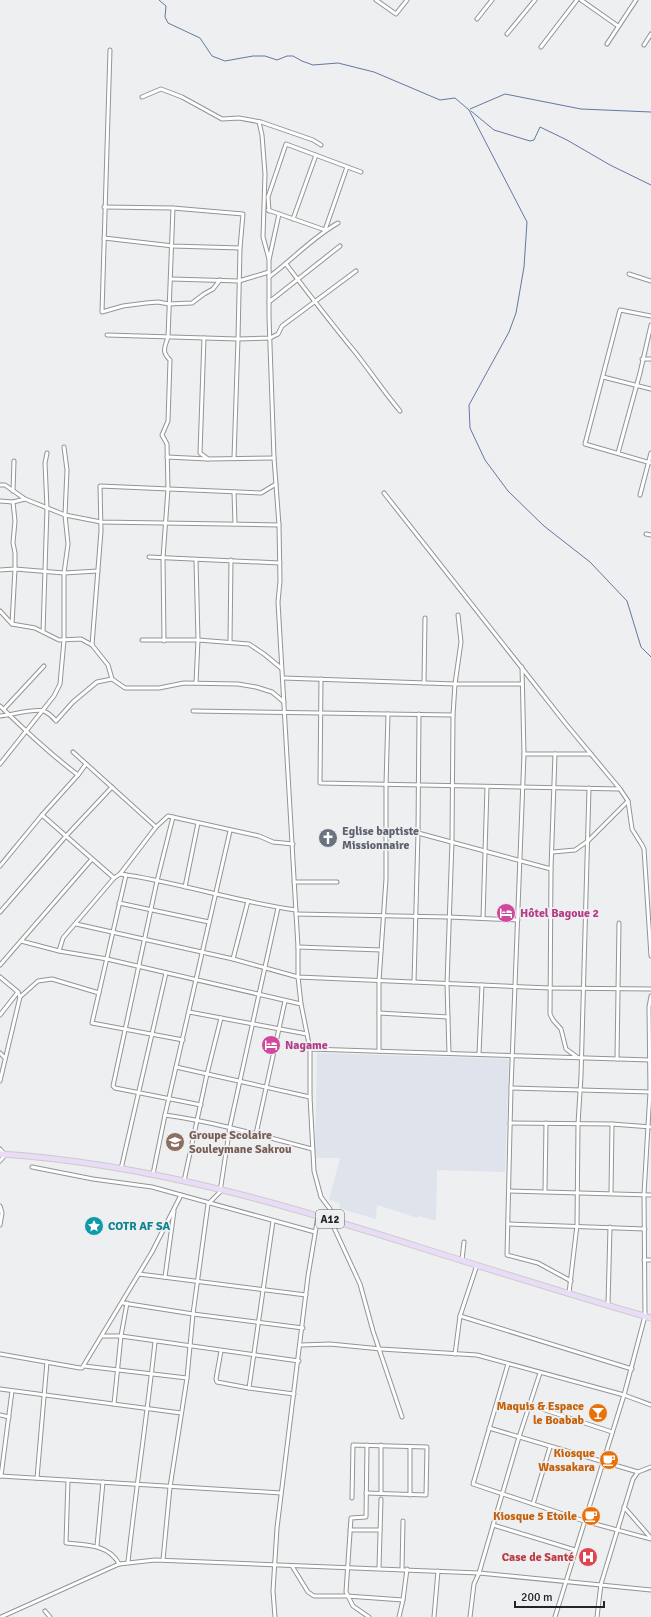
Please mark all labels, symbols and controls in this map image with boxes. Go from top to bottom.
place label: Eglise baptiste Missionnaire [342,824,419,853]
church icon: Eglise baptiste Missionnaire [317,827,339,849]
hotel icon: Hôtel Bagoue 2 [495,902,517,924]
place label: Hôtel Bagoue 2 [520,906,599,921]
hotel icon: Nagame [260,1034,282,1056]
place label: Nagame [285,1038,328,1053]
place label: Groupe Scolaire Souleymane Sakrou [189,1128,292,1157]
school or university icon: Groupe Scolaire Souleymane Sakrou [164,1131,186,1153]
road number: A12 [316,1210,344,1228]
place icon: COTR AF SA [83,1215,105,1237]
place label: COTR AF SA [108,1219,171,1234]
place label: Maquis & Espace le Boabab [496,1399,585,1428]
bar icon: Maquis & Espace le Boabab [587,1402,609,1424]
place label: Kiosque Wassakara [538,1446,595,1475]
cafe icon: Kiosque Wassakara [598,1449,620,1471]
cafe icon: Kiosque 5 Etoile [580,1505,602,1527]
place label: Kiosque 5 Etoile [493,1509,577,1524]
hospital icon: Case de Santé [577,1546,599,1568]
place label: Case de Santé [502,1550,574,1565]
scale bar [515,1583,604,1609]
text: 200 m [521,1590,553,1605]

